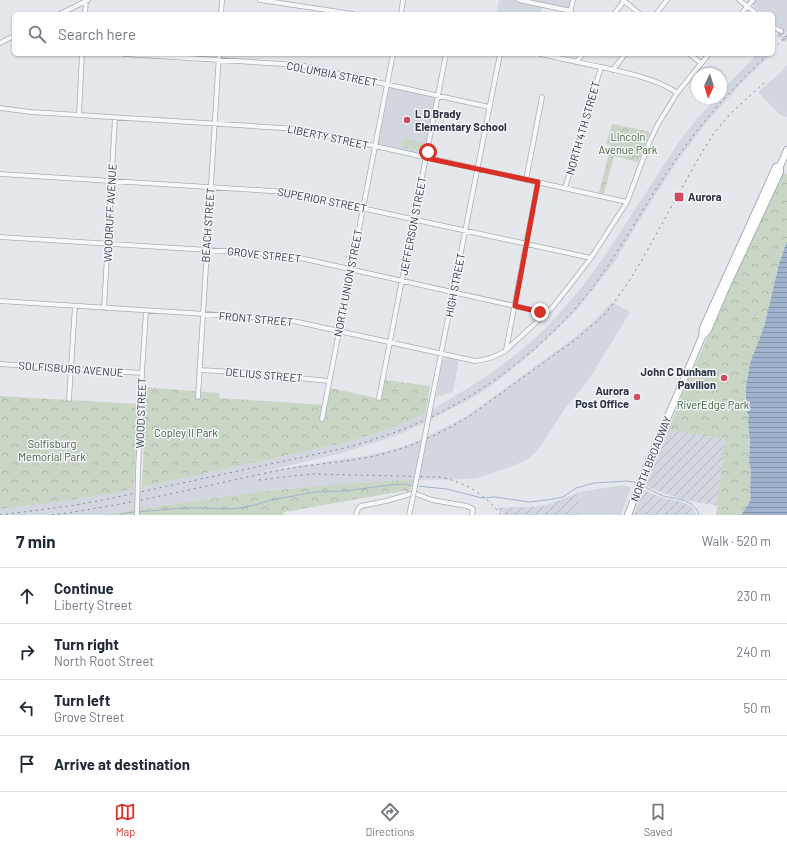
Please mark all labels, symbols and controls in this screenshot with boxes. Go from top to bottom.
search box [12,12,775,56]
icon: search [26,23,48,45]
text: Search here [58,25,136,43]
street label: COLUMBIA STREET [286,58,379,89]
north arrow [691,68,727,104]
street label: NORTH 4TH STREET [563,79,602,176]
place label: L D Brady Elementary School [415,107,507,133]
marker: L D Brady Elementary School [402,115,412,125]
street label: LIBERTY STREET [286,122,370,151]
park label: Lincoln Avenue Park [599,130,658,156]
route start [419,143,437,161]
street label: WOODRUFF AVENUE [100,163,119,263]
street label: JEFFERSON STREET [397,175,428,276]
street label: SUPERIOR STREET [276,184,368,215]
street label: BEACH STREET [198,187,217,263]
place label: Aurora [688,190,722,203]
marker: Aurora [673,191,685,203]
street label: NORTH UNION STREET [331,228,364,338]
street label: GROVE STREET [226,244,302,265]
street label: HIGH STREET [442,252,467,318]
route end [531,303,549,321]
street label: FRONT STREET [218,309,294,328]
street label: SOLFISBURG AVENUE [18,358,124,379]
street label: DELIUS STREET [225,365,303,384]
place label: John C Dunham Pavilion [641,365,716,391]
marker: John C Dunham Pavilion [719,373,729,383]
street label: WOOD STREET [133,377,148,449]
place label: Aurora Post Office [575,384,629,410]
marker: Aurora Post Office [632,392,642,402]
park label: RiverEdge Park [677,398,750,411]
street label: NORTH BROADWAY [627,414,674,503]
park label: Copley II Park [154,426,218,439]
park label: Solfisburg Memorial Park [18,437,86,463]
text: 7 min [16,531,56,551]
text: Walk · 520 m [702,533,771,549]
text: Continue [54,579,114,597]
icon: ahead [16,585,38,607]
text: 230 m [737,588,771,604]
text: Liberty Street [54,597,132,613]
text: Turn right [54,635,119,653]
icon: right [16,641,38,663]
text: 240 m [736,644,771,660]
text: North Root Street [54,653,154,669]
text: Turn left [54,691,110,709]
icon: left [16,697,38,719]
text: 50 m [744,700,771,716]
text: Grove Street [54,709,124,725]
icon: arrive [16,753,38,775]
text: Arrive at destination [54,755,190,773]
tab: Map [114,801,136,838]
tab: Directions [365,801,415,838]
tab: Saved [644,801,673,838]

